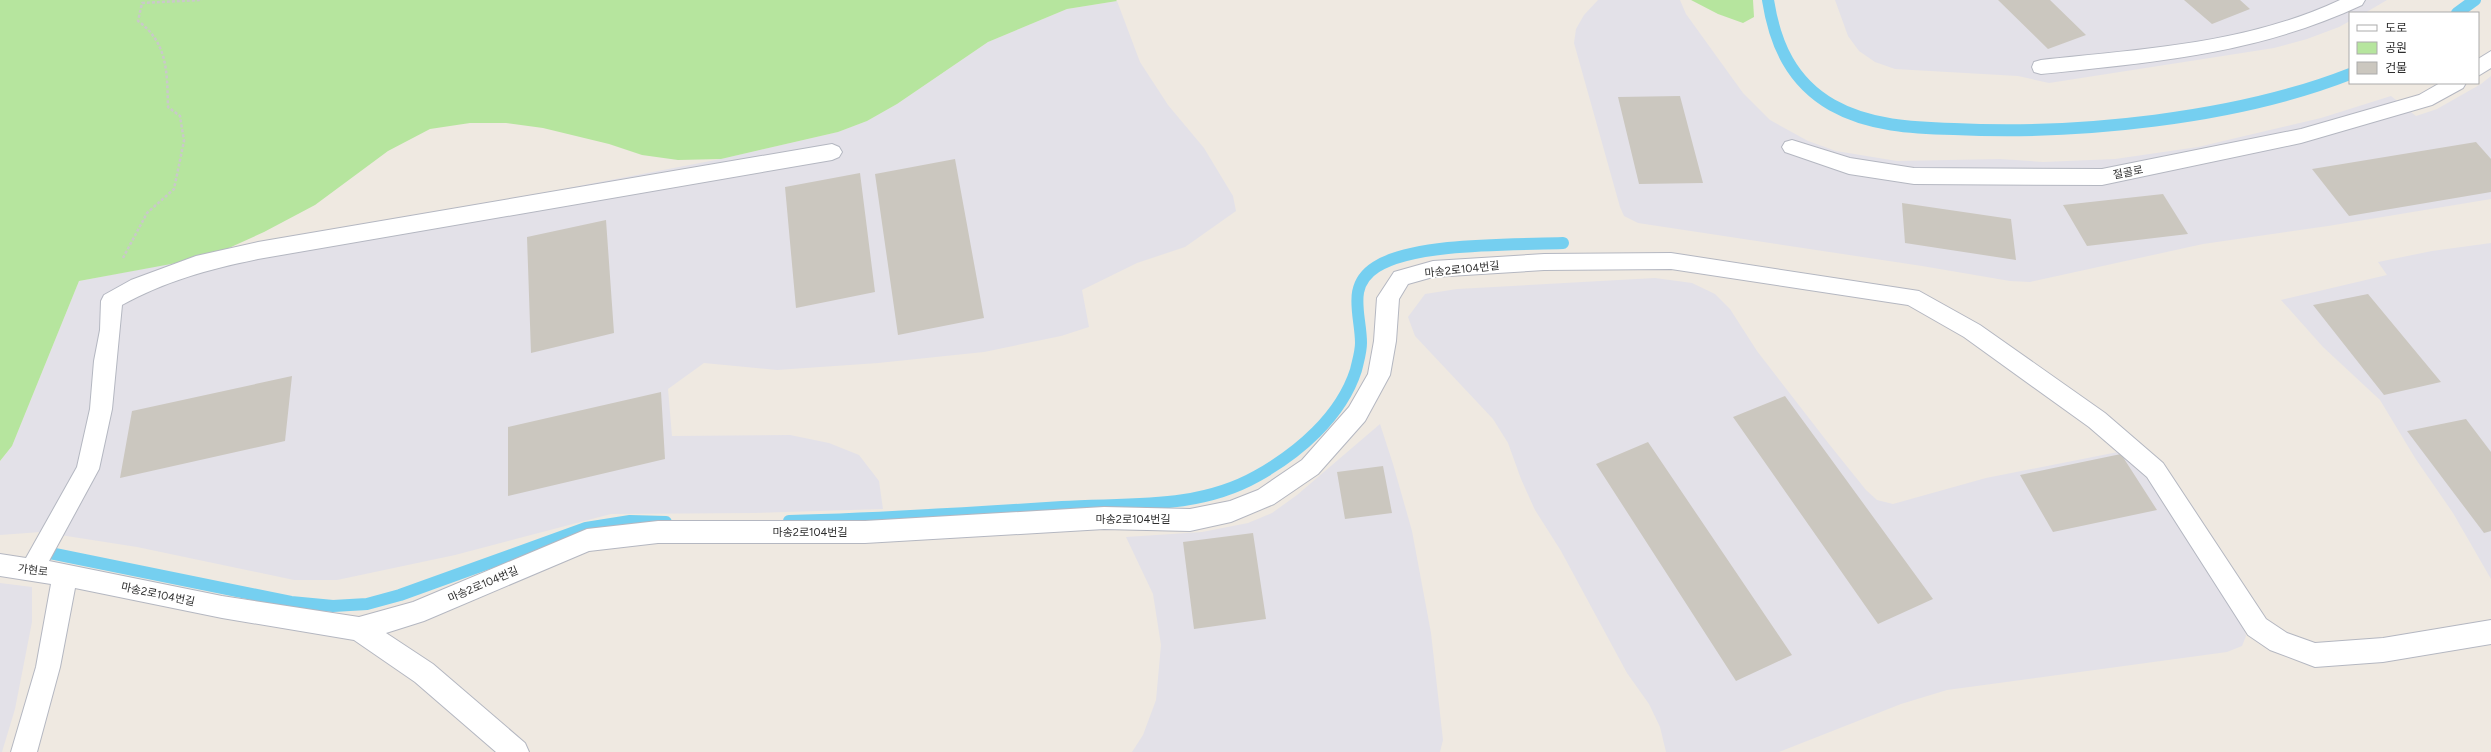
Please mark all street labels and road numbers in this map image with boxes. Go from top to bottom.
street label: 절골로 [2112,163,2144,182]
street label: 마송2로104번길 [1424,259,1500,280]
street label: 마송2로104번길 [1095,513,1171,526]
street label: 마송2로104번길 [772,526,848,539]
street label: 가현로 [17,562,49,579]
street label: 마송2로104번길 [446,564,520,605]
street label: 마송2로104번길 [120,580,196,609]

